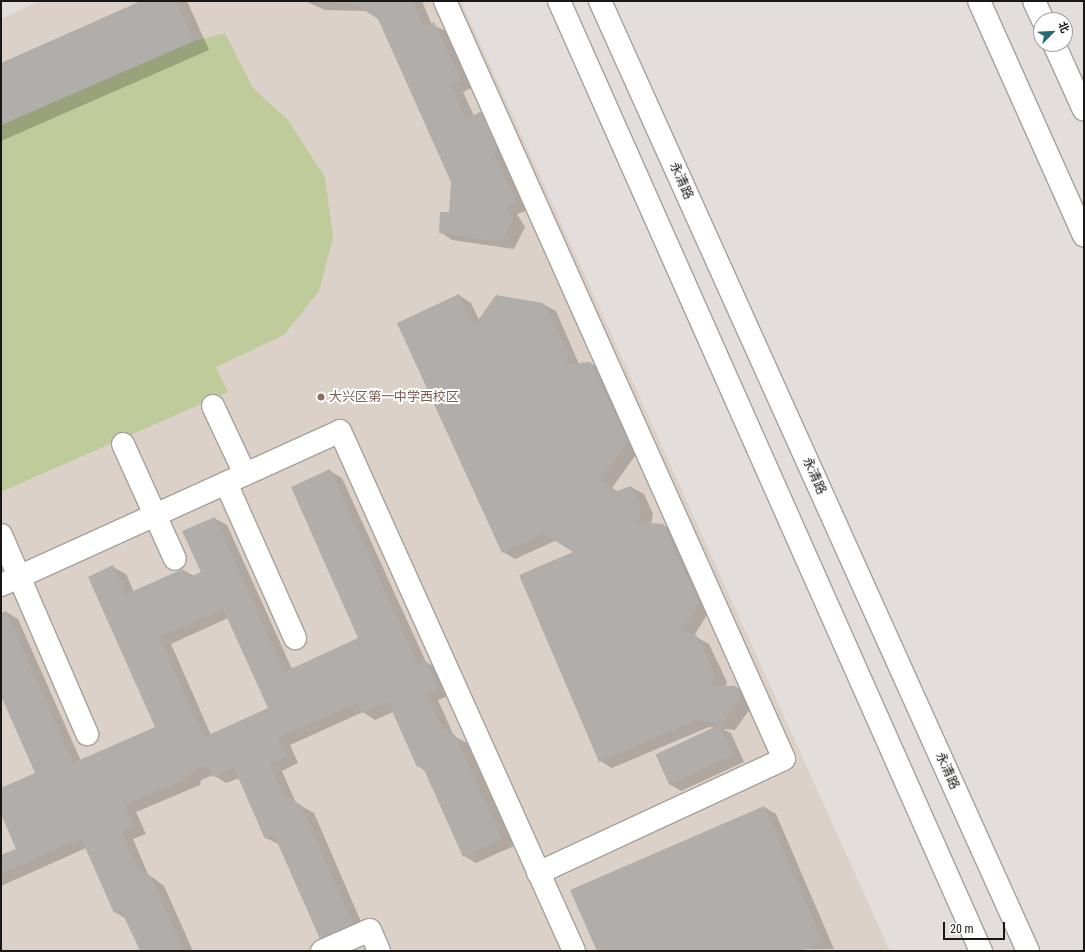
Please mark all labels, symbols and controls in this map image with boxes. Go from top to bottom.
north arrow [1033,12,1073,52]
text: 北 [1055,20,1072,35]
street label: 永清路 [666,160,696,202]
place label: 大兴区第一中学西校区 [329,389,459,405]
marker: 大兴区第一中学西校区 [316,392,326,402]
street label: 永清路 [799,455,829,497]
street label: 永清路 [932,750,962,792]
scale bar [945,914,1007,940]
text: 20 m [950,922,974,936]

